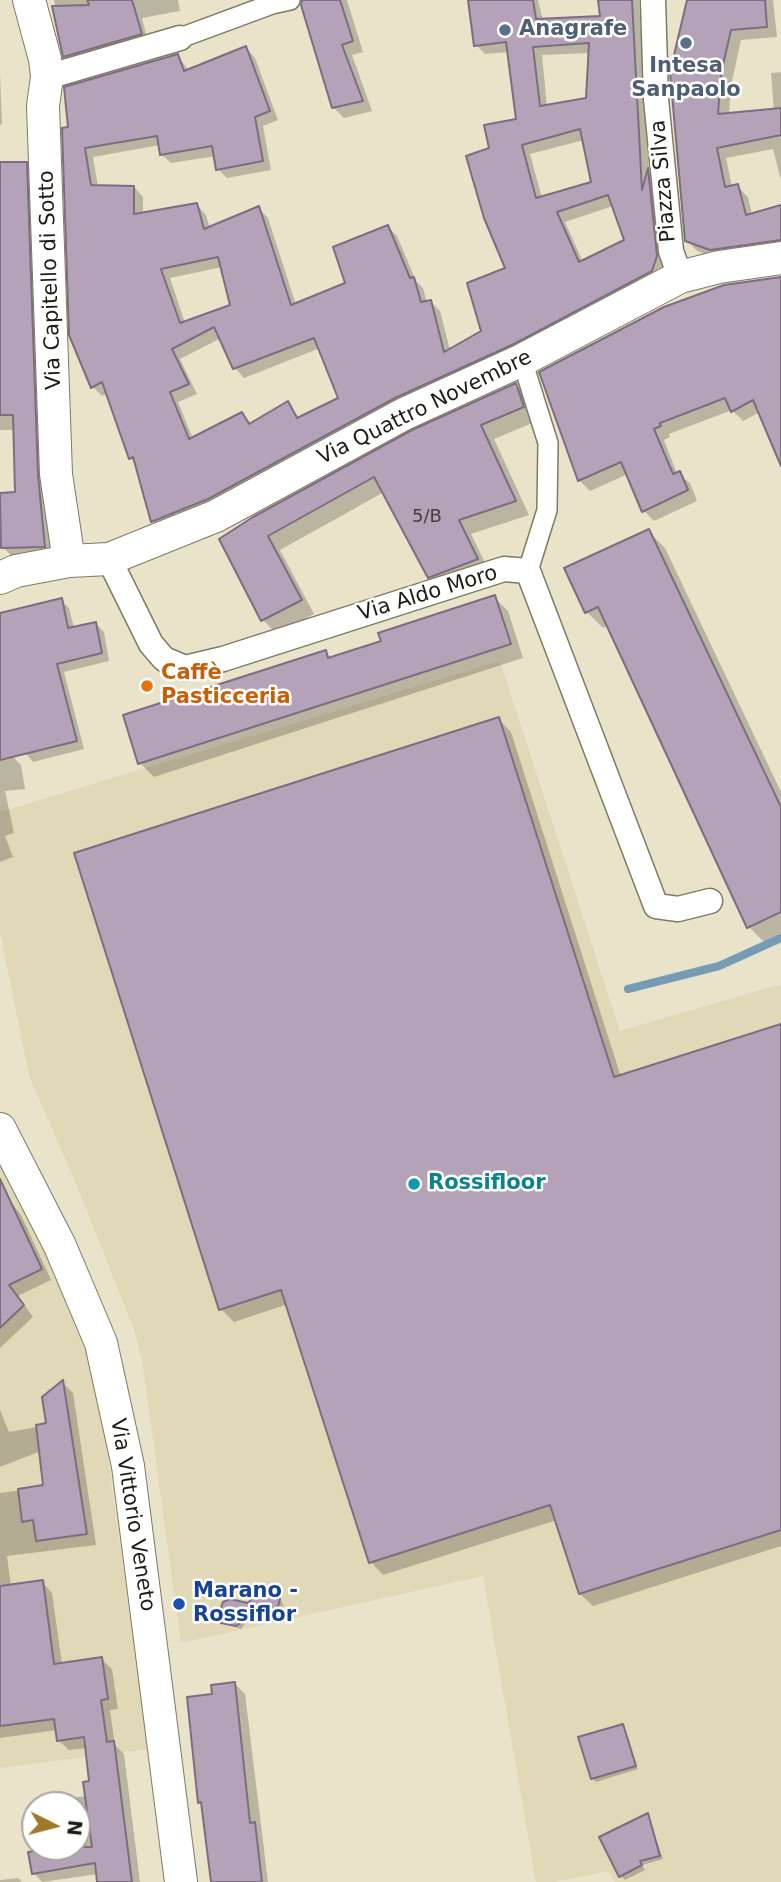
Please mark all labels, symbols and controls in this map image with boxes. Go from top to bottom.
place label: Anagrafe [519,17,627,43]
marker: Anagrafe [497,22,513,38]
marker: Intesa Sanpaolo [678,35,694,51]
place label: Intesa Sanpaolo [631,54,741,104]
street label: Piazza Silva [646,119,682,243]
street label: Via Capitello di Sotto [35,170,67,390]
street label: Via Quattro Novembre [314,345,536,471]
house number: 5/B [412,506,442,528]
street label: Via Aldo Moro [355,561,501,627]
place label: Caffè Pasticceria [161,661,291,711]
marker: Caffè Pasticceria [139,678,155,694]
place label: Rossifloor [428,1171,546,1197]
marker: Rossifloor [406,1176,422,1192]
street label: Via Vittorio Veneto [104,1417,160,1613]
place label: Marano - Rossiflor [193,1579,298,1629]
marker: Marano - Rossiflor [171,1596,187,1612]
north arrow [21,1791,91,1861]
text: N [63,1819,87,1837]

